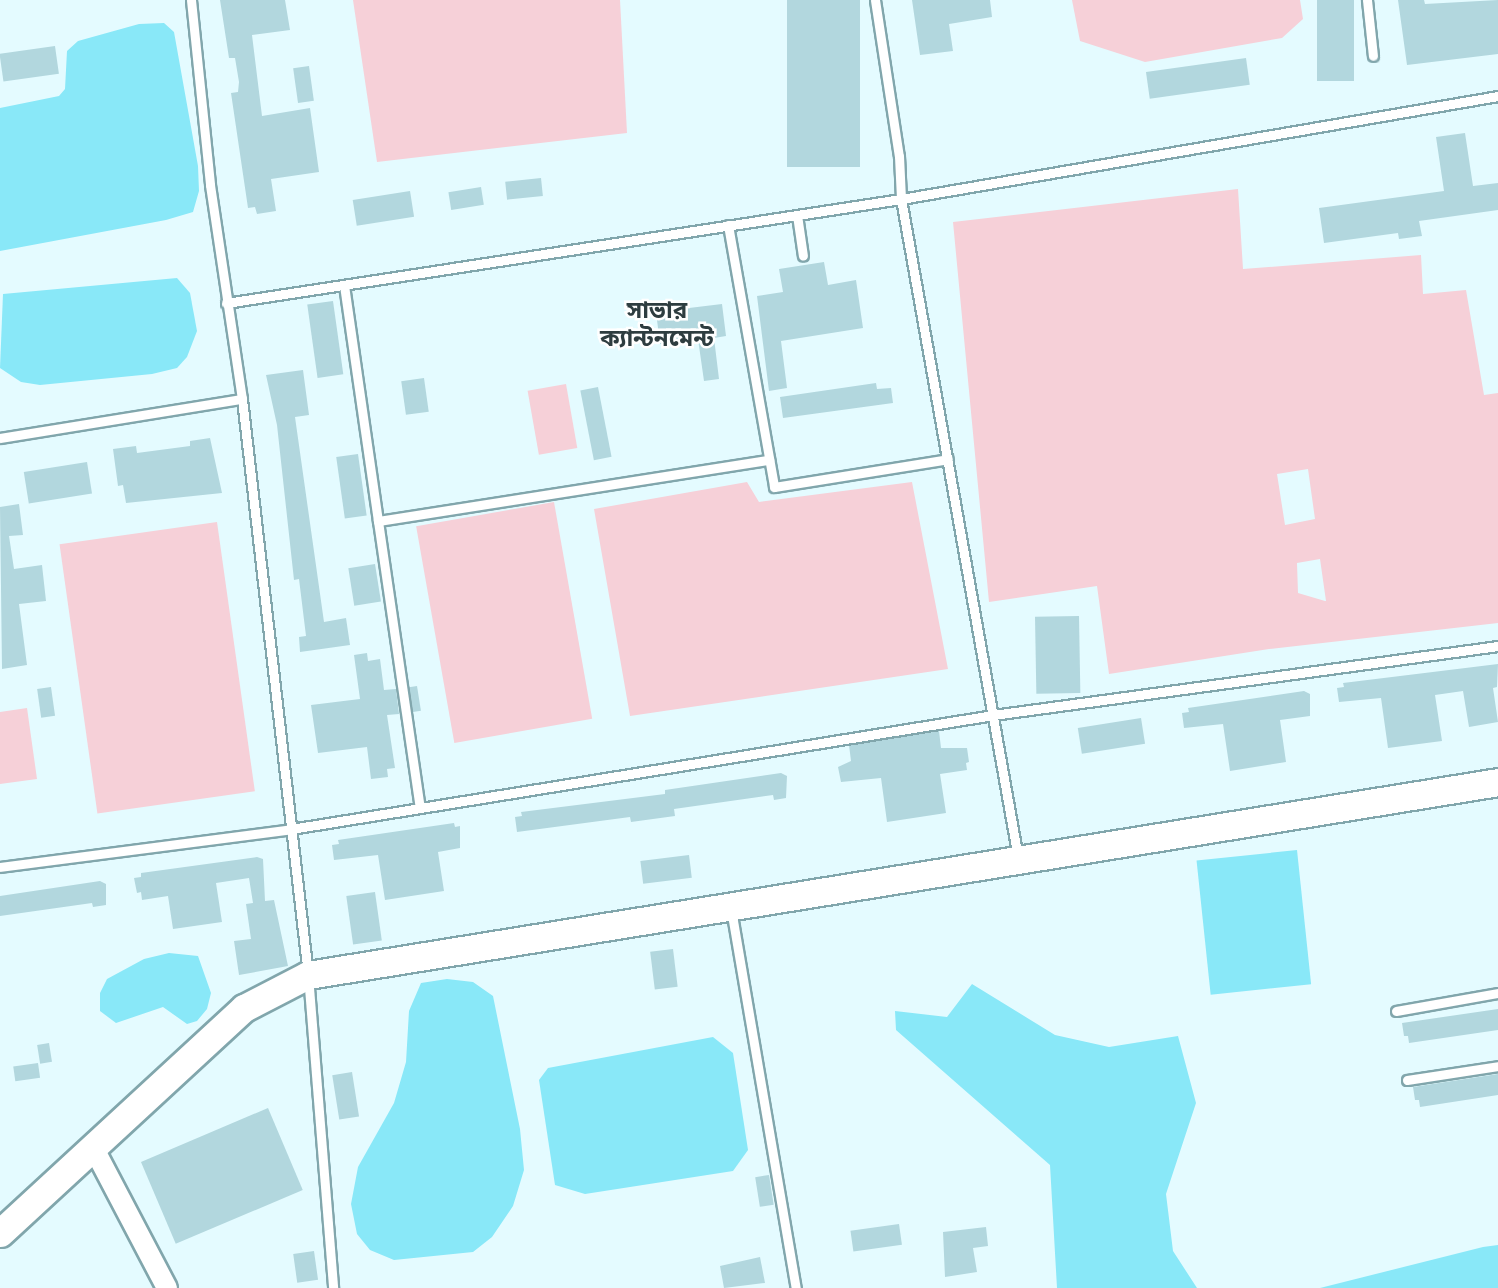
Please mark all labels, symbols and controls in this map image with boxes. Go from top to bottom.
district label: সাভার ক্যান্টনমেন্ট [600,297,714,353]

